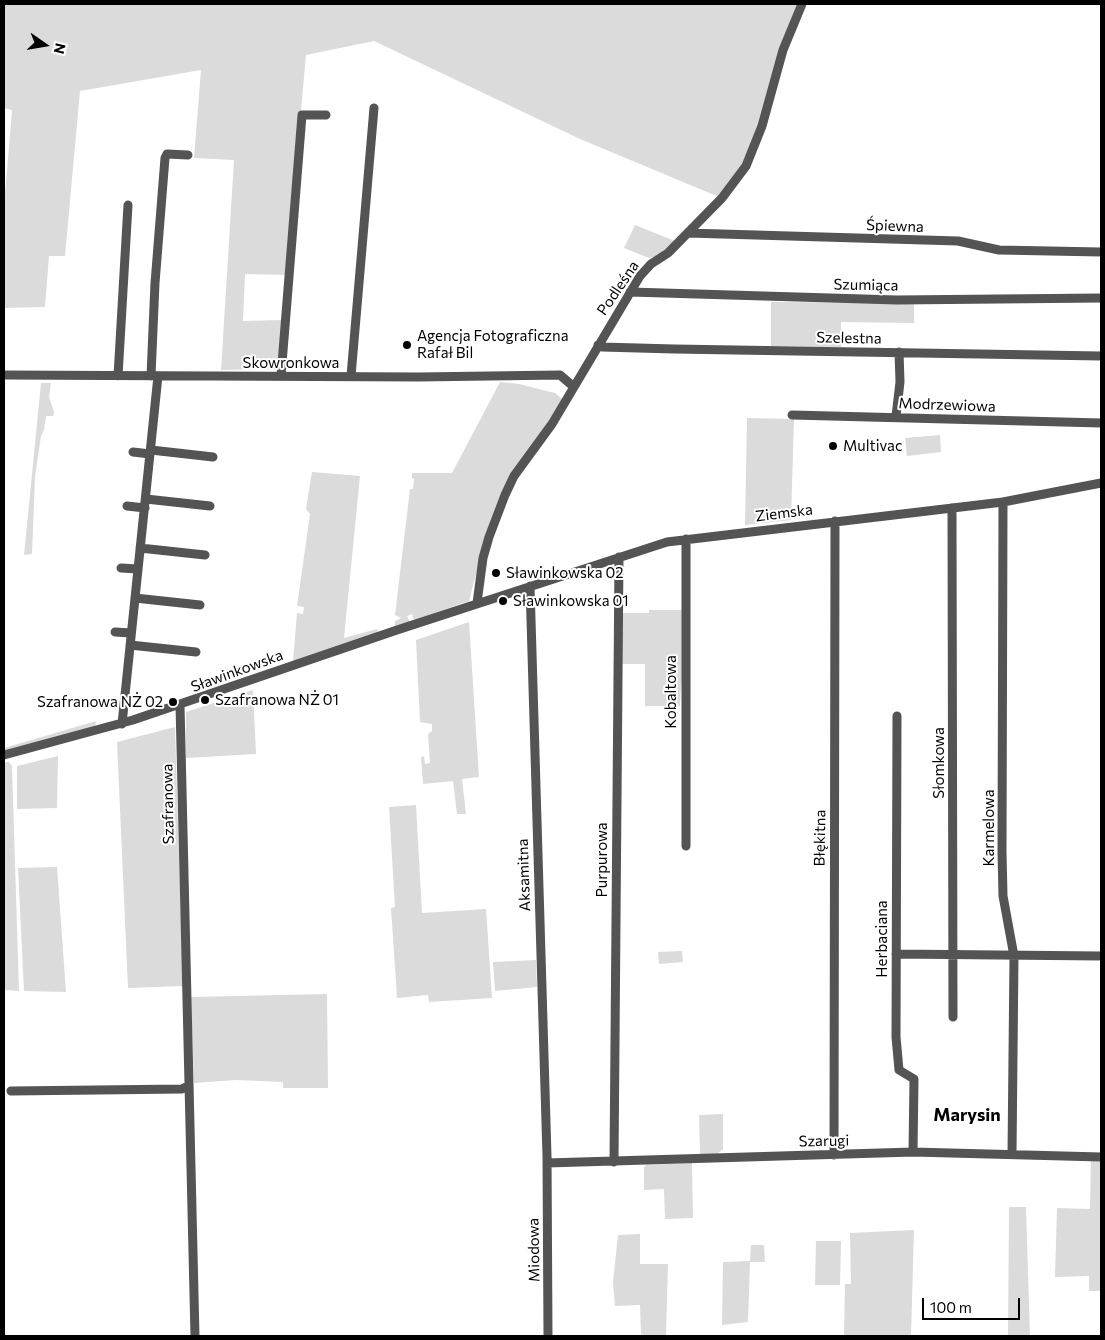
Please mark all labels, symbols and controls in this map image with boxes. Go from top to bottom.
north arrow [20,20,70,70]
text: N [51,41,70,56]
street label: Śpiewna [866,216,924,236]
street label: Podleśna [593,257,643,319]
street label: Szumiąca [834,275,898,295]
place label: Agencja Fotograficzna Rafał Bil [417,327,568,362]
street label: Szelestna [816,328,882,348]
marker: Agencja Fotograficzna Rafał Bil [401,339,413,351]
street label: Skowronkowa [243,354,339,372]
street label: Modrzewiowa [898,394,996,416]
place label: Multivac [843,437,902,455]
marker: Multivac [827,440,839,452]
street label: Ziemska [754,501,814,525]
place label: Sławinkowska 02 [506,564,624,582]
marker: Sławinkowska 02 [490,567,502,579]
place label: Sławinkowska 01 [513,592,629,610]
marker: Sławinkowska 01 [497,595,509,607]
street label: Sławinkowska [188,646,286,696]
street label: Kobaltowa [662,655,680,729]
place label: Szafranowa NŻ 01 [215,691,339,709]
place label: Szafranowa NŻ 02 [37,693,163,711]
marker: Szafranowa NŻ 01 [199,694,211,706]
marker: Szafranowa NŻ 02 [167,696,179,708]
street label: Słomkowa [930,727,948,799]
street label: Szafranowa [158,763,178,845]
street label: Karmelowa [980,789,998,867]
street label: Błękitna [811,810,829,866]
street label: Purpurowa [593,822,611,898]
street label: Aksamitna [514,838,534,912]
street label: Herbaciana [873,900,891,978]
district label: Marysin [933,1104,1001,1126]
street label: Szarugi [799,1132,849,1150]
street label: Miodowa [524,1218,544,1282]
scale bar [925,1288,1022,1320]
text: 100 m [930,1298,972,1316]

